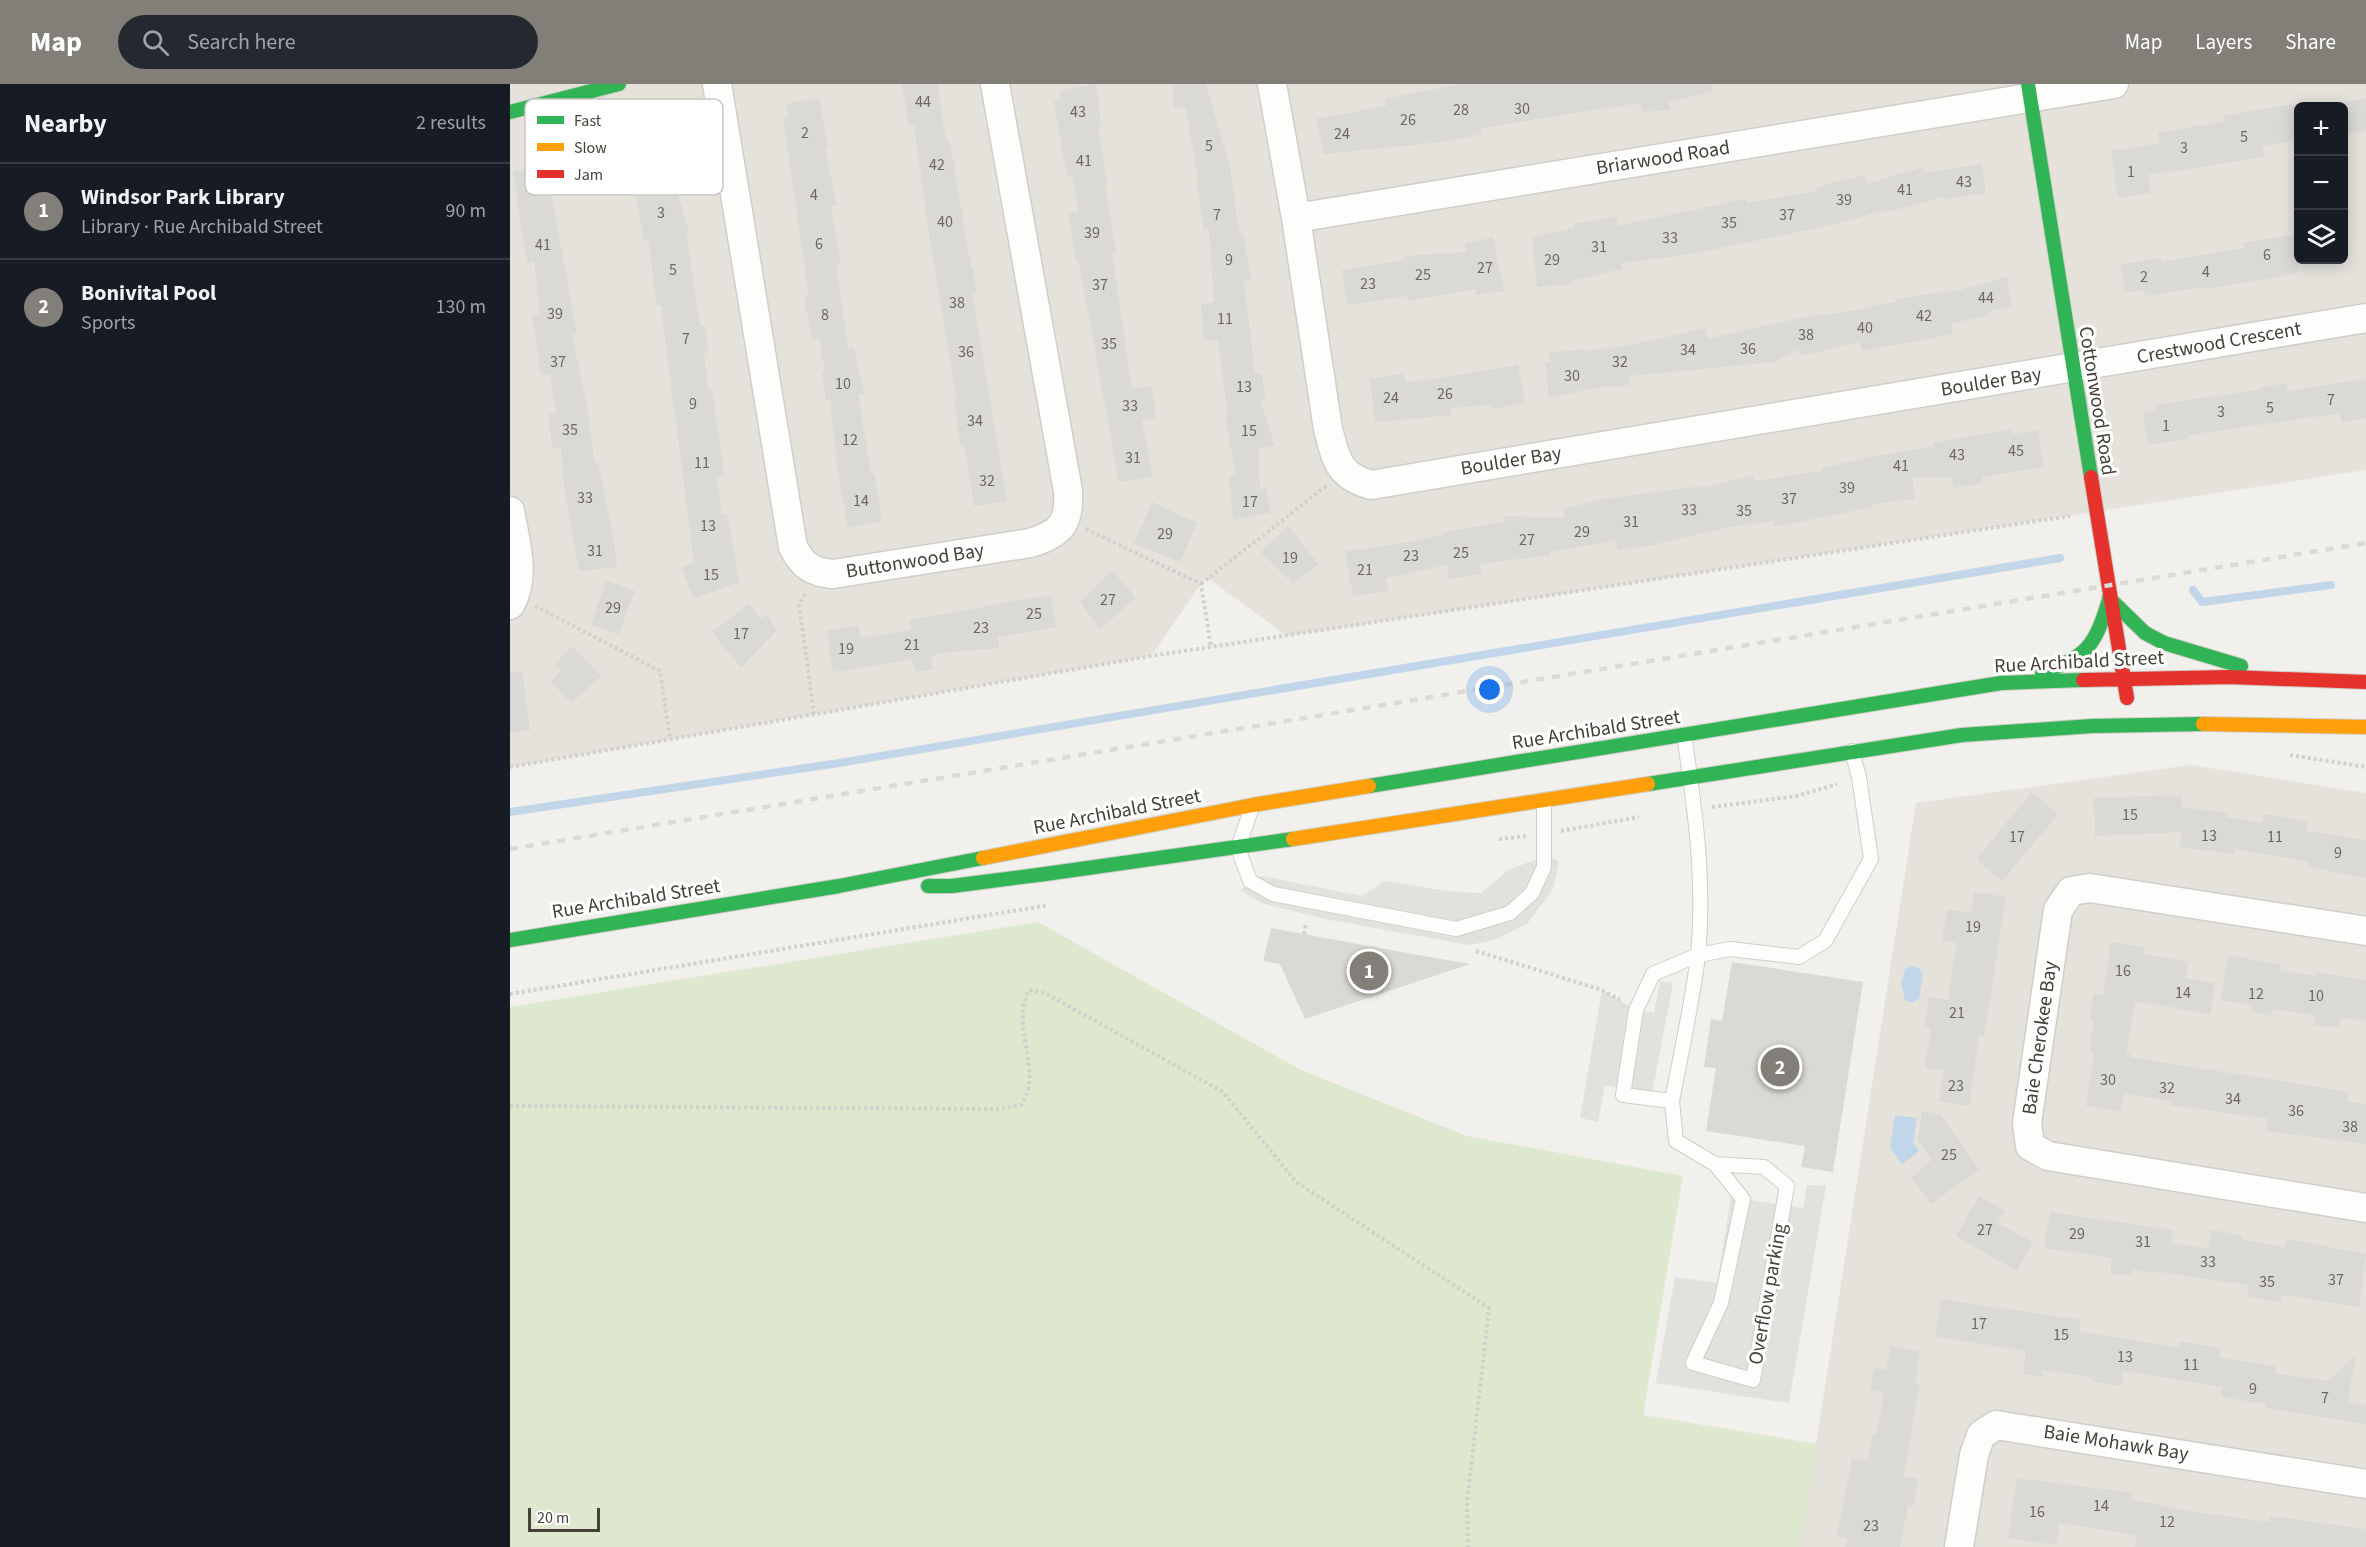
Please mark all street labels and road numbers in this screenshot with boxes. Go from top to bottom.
street label: Briarwood Road [1594,134,1732,182]
street label: Crestwood Crescent [2134,315,2304,371]
street label: Cottonwood Road [2071,324,2123,478]
street label: Boulder Bay [1939,360,2044,404]
street label: Boulder Bay [1459,439,1564,483]
street label: Buttonwood Bay [844,536,987,586]
street label: Rue Archibald Street [1993,644,2165,680]
street label: Rue Archibald Street [1510,703,1682,757]
street label: Rue Archibald Street [1031,782,1203,842]
street label: Rue Archibald Street [550,872,722,926]
street label: Baie Cherokee Bay [2015,959,2065,1117]
street label: Overflow parking [1742,1221,1794,1367]
street label: Baie Mohawk Bay [2041,1418,2191,1468]

